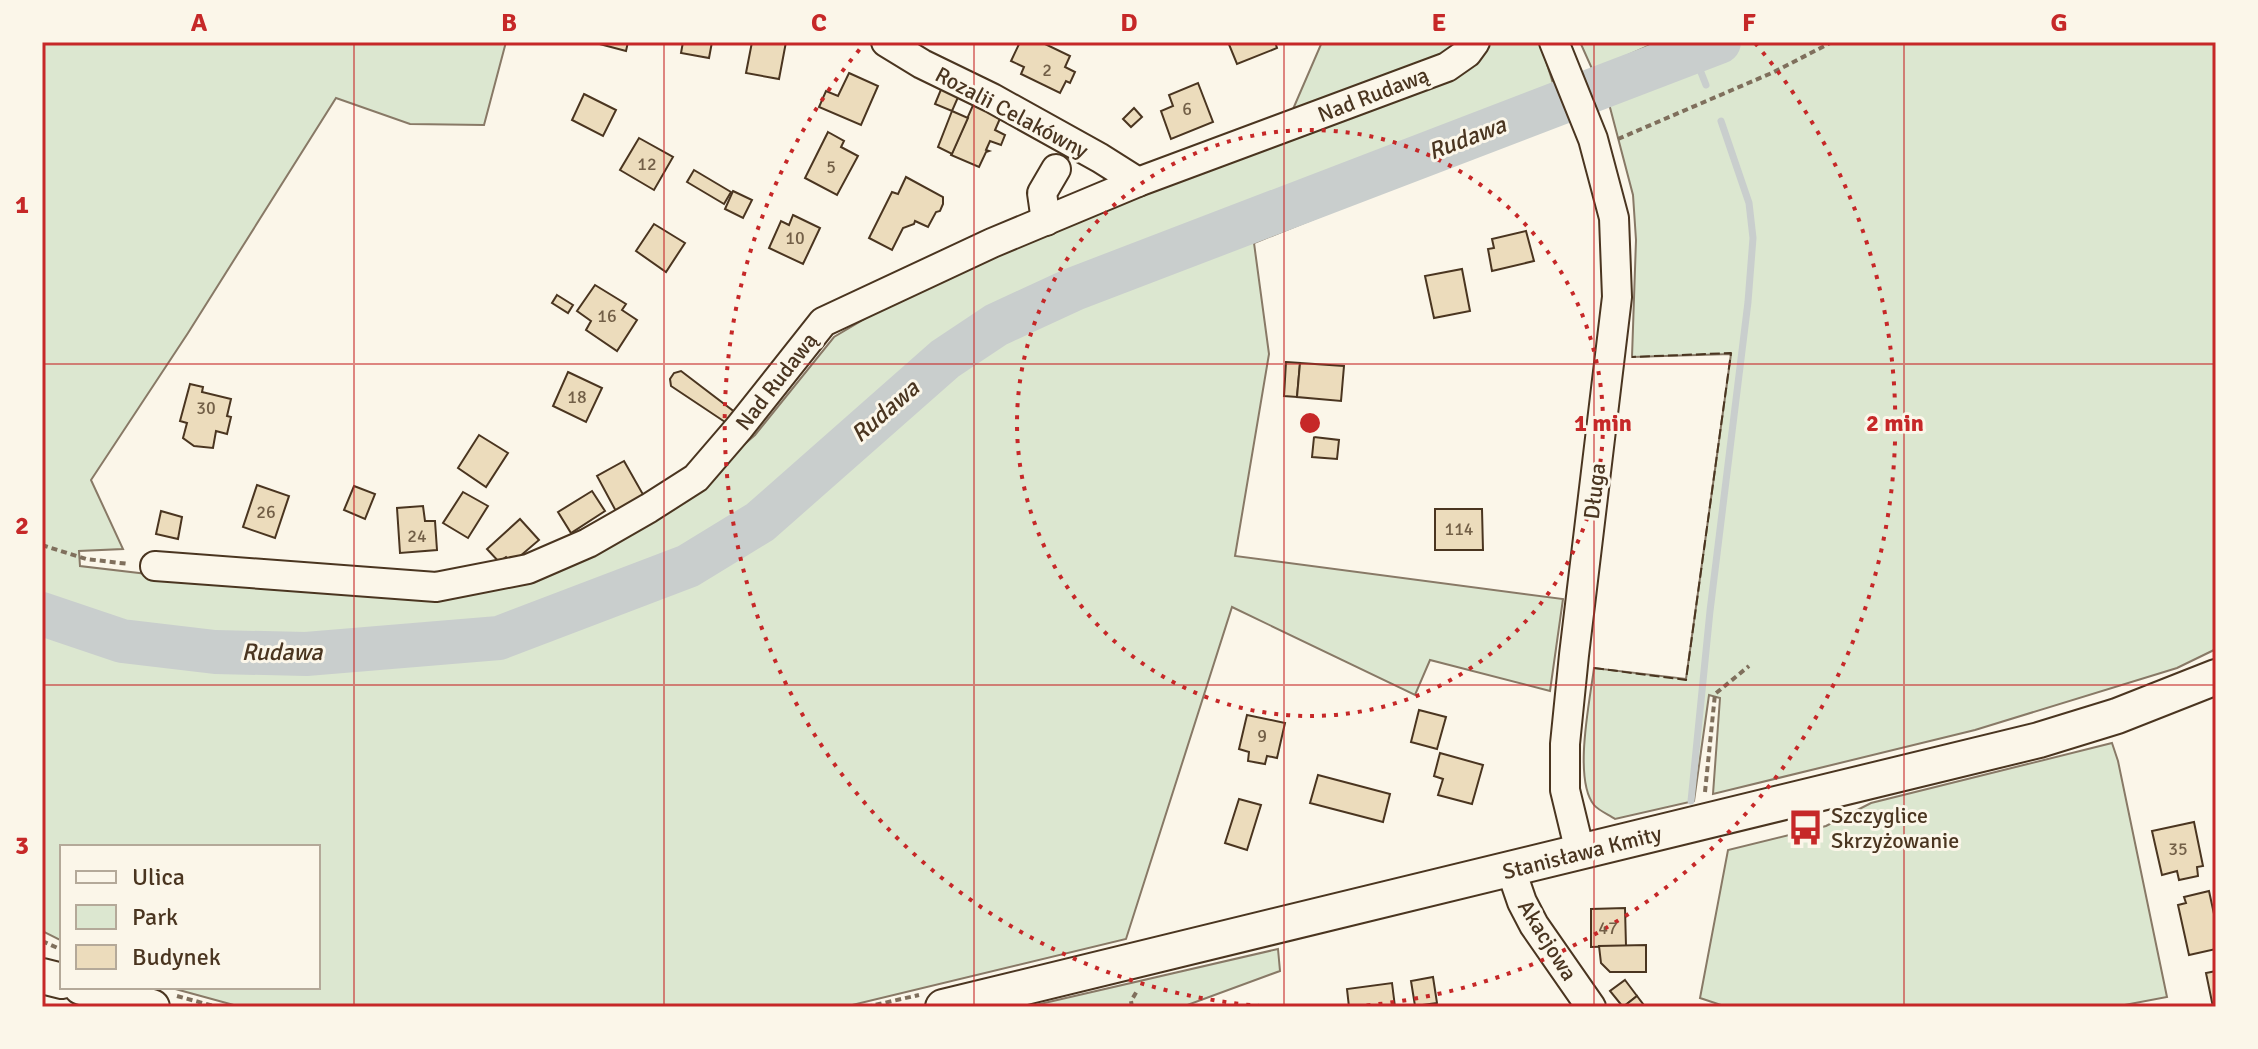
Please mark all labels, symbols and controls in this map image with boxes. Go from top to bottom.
text: A [191,7,208,39]
text: B [501,7,517,39]
text: C [811,7,827,39]
text: D [1120,7,1138,39]
text: E [1432,7,1446,39]
text: F [1742,7,1756,39]
text: G [2050,7,2068,39]
house number: 2 [1042,59,1052,81]
street label: Rozalii Celakówny [931,61,1094,164]
street label: Nad Rudawą [1314,61,1433,128]
house number: 6 [1182,98,1192,120]
water label: Rudawa [1424,109,1511,167]
house number: 12 [637,153,657,175]
house number: 5 [826,156,836,178]
text: 1 [15,189,29,221]
house number: 10 [785,227,805,249]
house number: 16 [597,305,617,327]
street label: Nad Rudawą [730,327,823,436]
water label: Rudawa [845,373,926,449]
house number: 18 [567,386,587,408]
house number: 30 [196,397,216,419]
text: 1 min [1574,408,1632,438]
text: 2 min [1866,408,1924,438]
centre of rings [1296,409,1324,437]
street label: Długa [1578,461,1611,521]
house number: 26 [256,501,276,523]
text: 2 [15,510,29,542]
house number: 114 [1444,518,1474,540]
house number: 24 [407,525,427,547]
water label: Rudawa [242,637,323,667]
house number: 9 [1257,725,1267,747]
place label: Szczyglice Skrzyżowanie [1831,802,1959,854]
bus stop icon: Szczyglice Skrzyżowanie [1786,809,1824,847]
street label: Stanisława Kmity [1500,819,1665,885]
text: 3 [15,830,29,862]
house number: 35 [2168,838,2188,860]
legend [60,845,320,989]
text: Ulica [132,862,185,892]
street label: Akacjowa [1512,895,1583,986]
text: Park [132,902,178,932]
house number: 47 [1598,917,1618,939]
text: Budynek [132,942,221,972]

